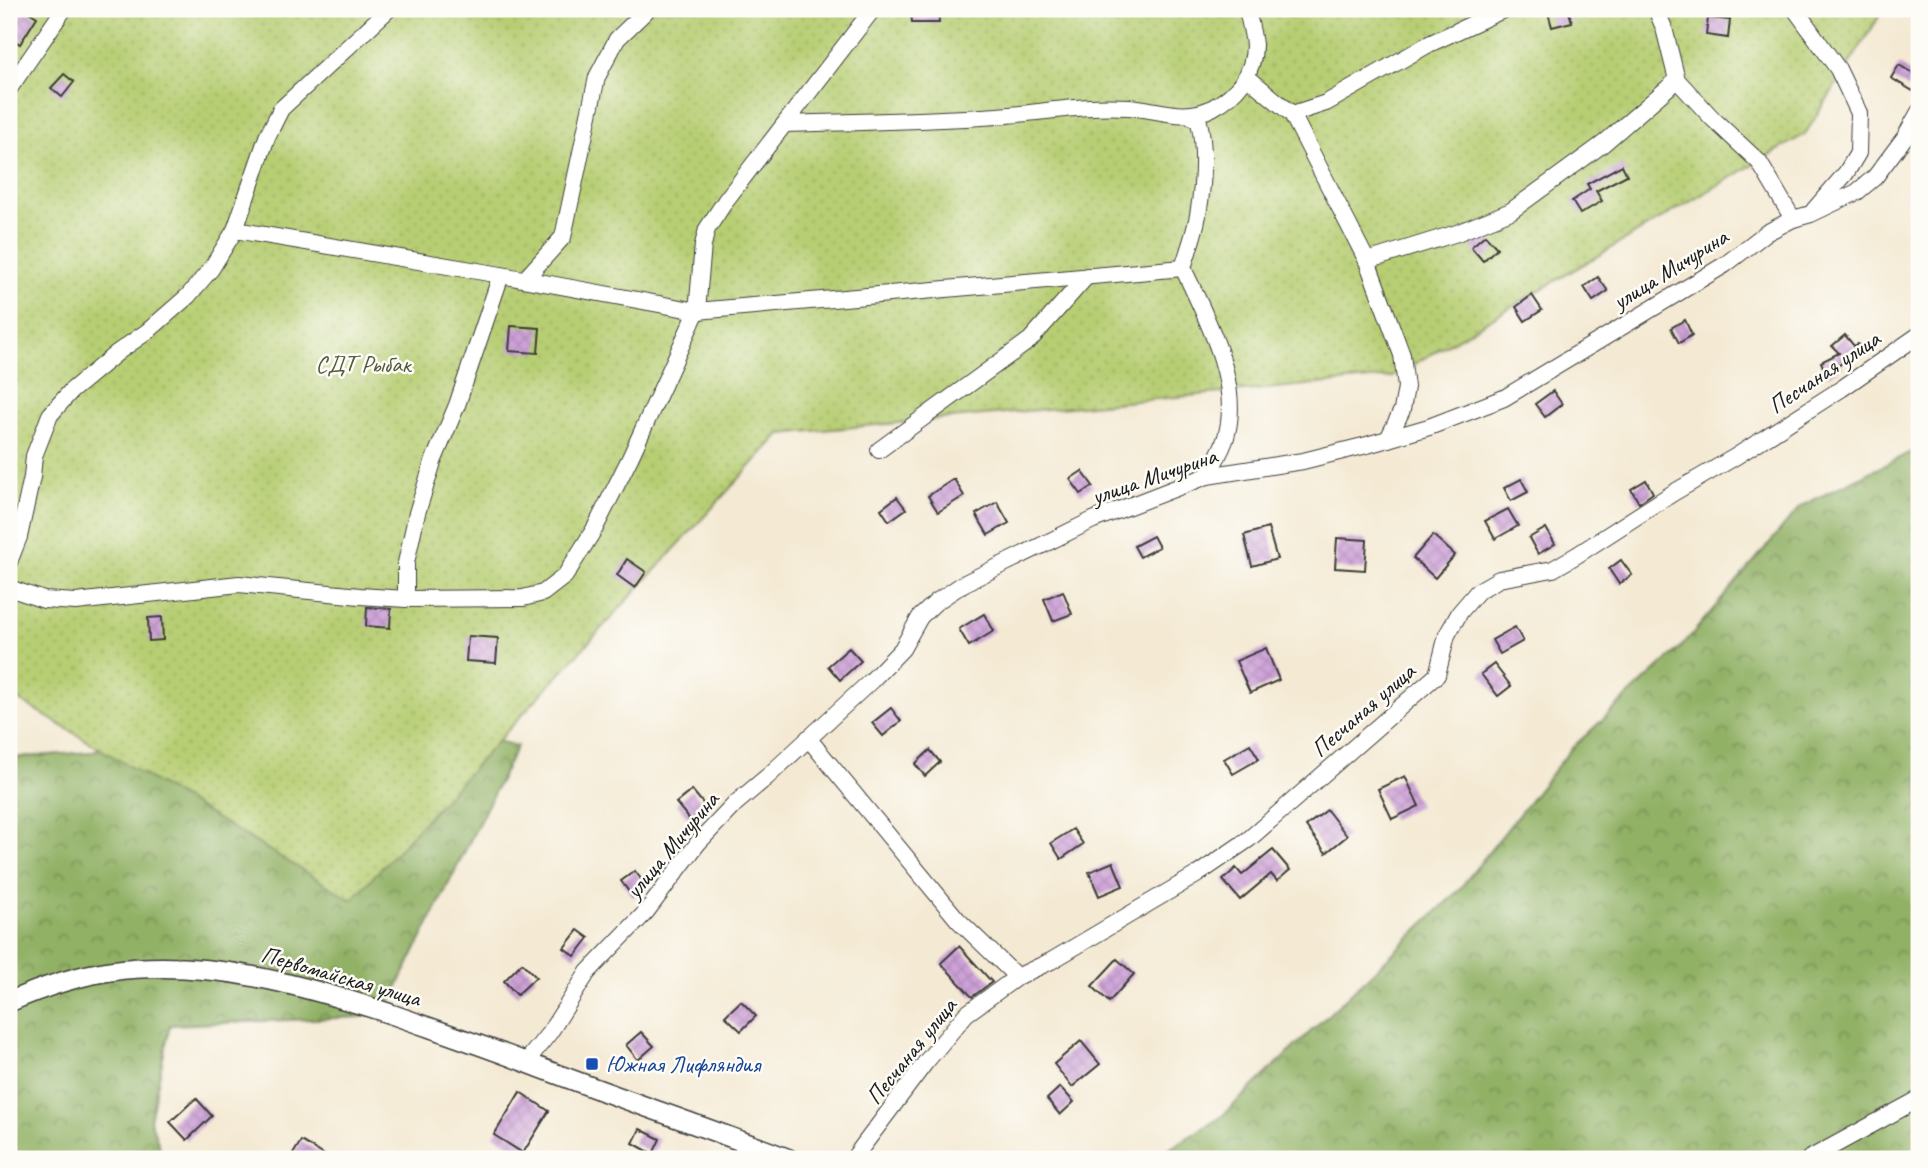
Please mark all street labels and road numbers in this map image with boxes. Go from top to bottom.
street label: улица Мичурина [1605,221,1735,317]
street label: Песчаная улица [1762,323,1887,420]
street label: улица Мичурина [1086,440,1222,512]
street label: Песчаная улица [1305,656,1422,763]
street label: улица Мичурина [617,784,726,906]
street label: Первомайская улица [258,939,426,1013]
street label: Песчаная улица [859,991,964,1110]

